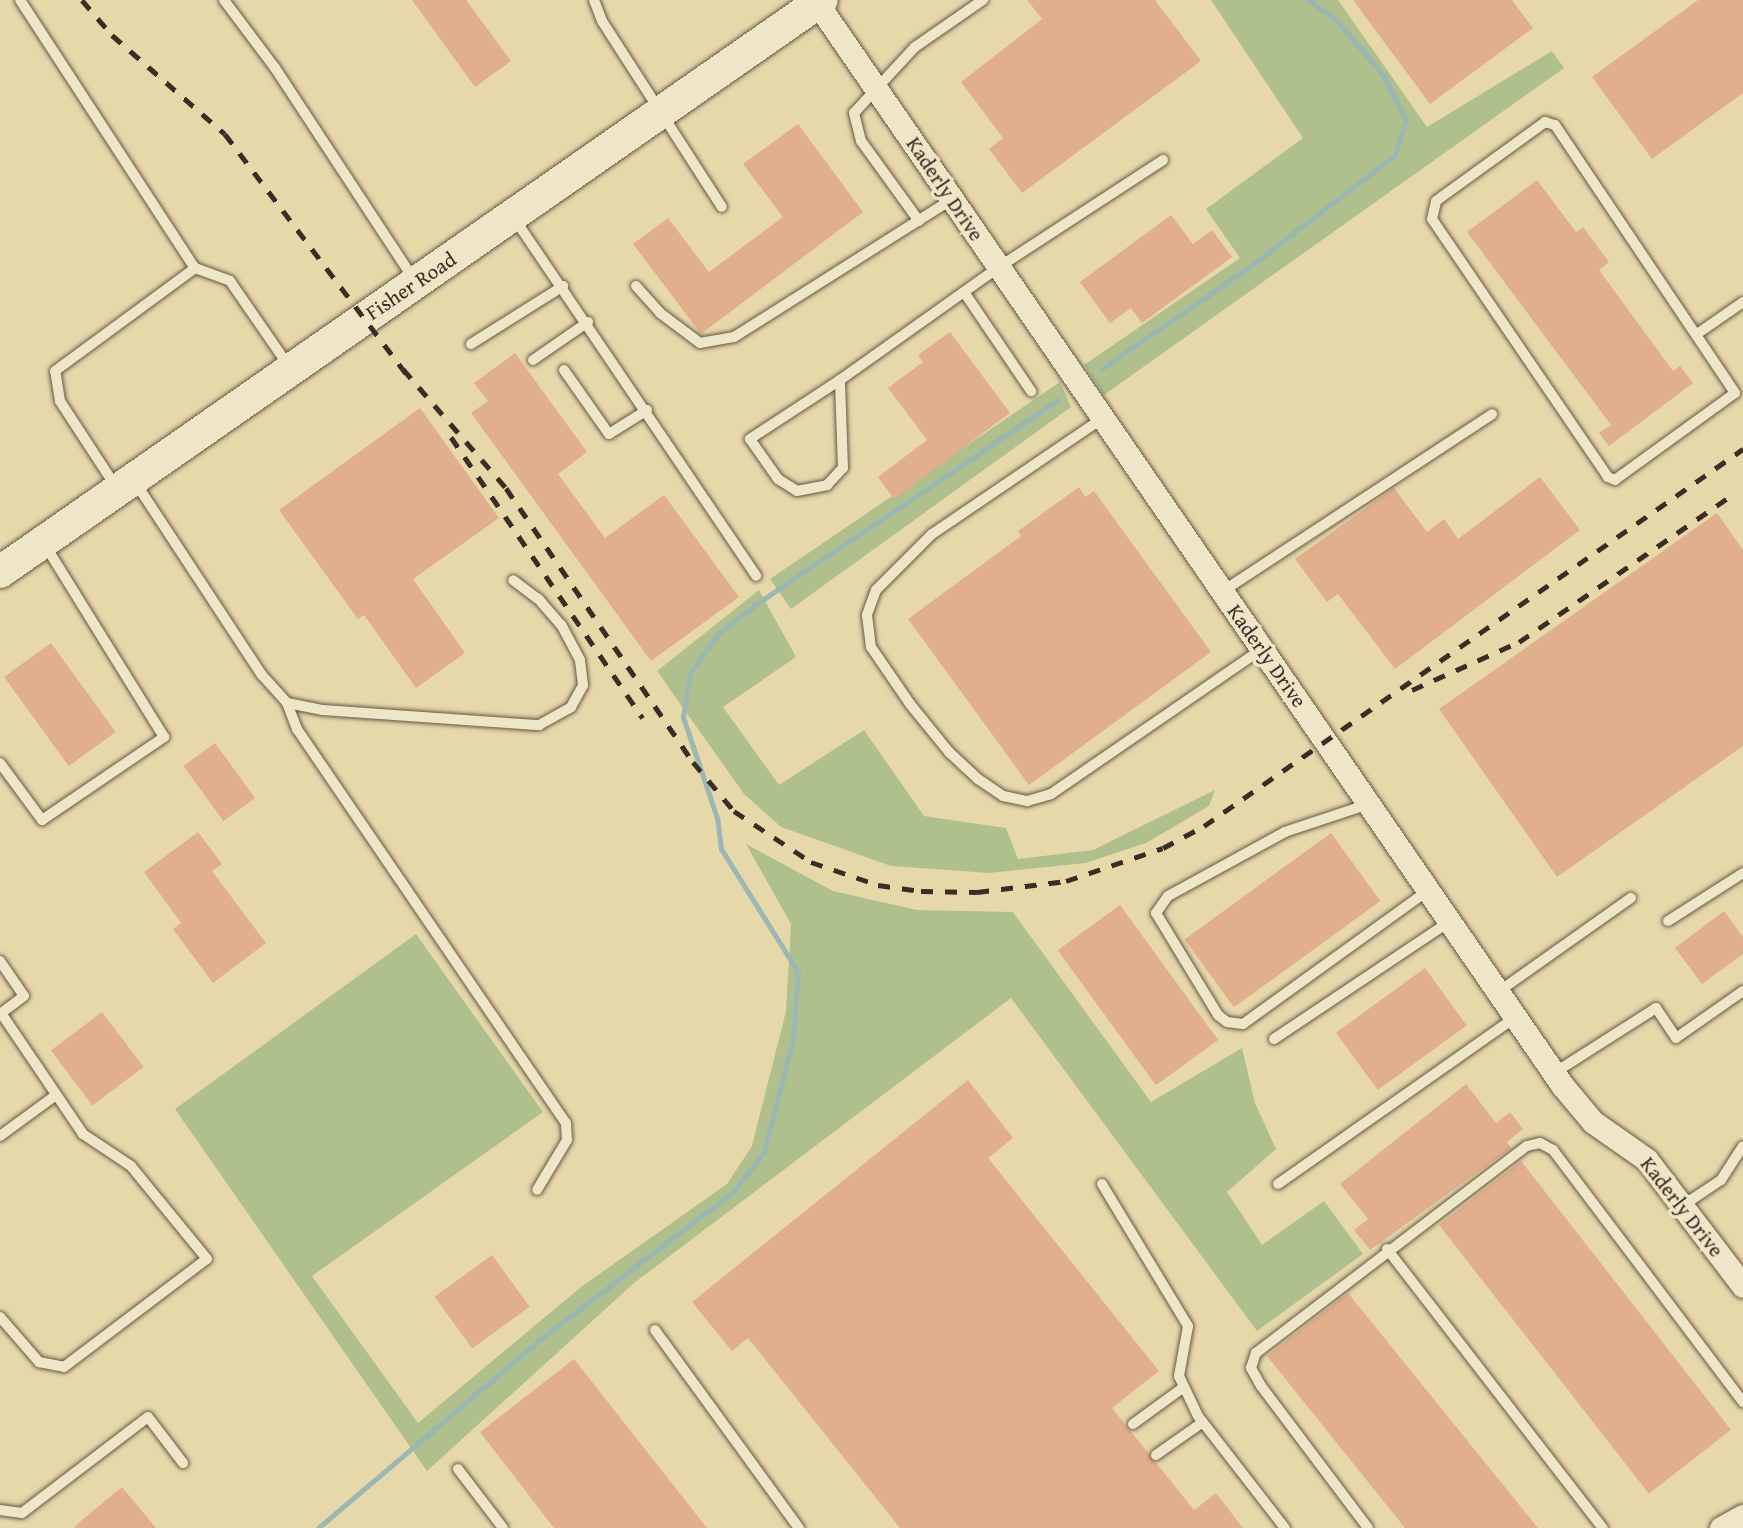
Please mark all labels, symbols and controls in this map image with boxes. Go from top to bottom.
street label: Kaderly Drive [901,132,989,246]
street label: Fisher Road [361,247,461,325]
street label: Kaderly Drive [1222,600,1312,712]
street label: Kaderly Drive [1635,1152,1729,1262]

